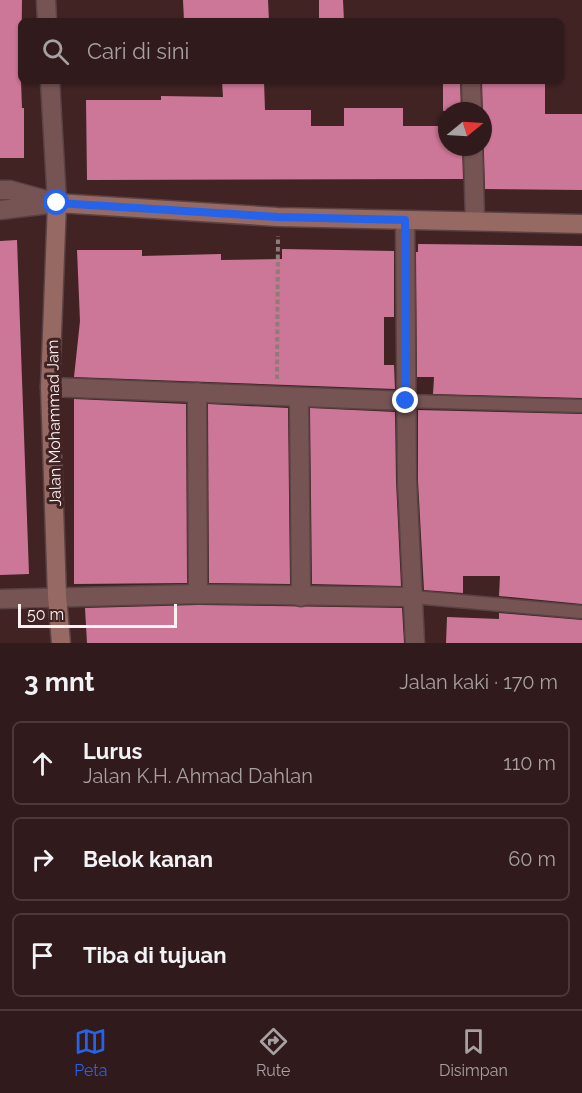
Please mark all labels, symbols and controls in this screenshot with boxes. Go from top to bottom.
search box [18,18,564,84]
icon: search [39,35,72,68]
text: Cari di sini [87,38,189,64]
north arrow [438,102,492,156]
route start [43,189,69,215]
street label: Jalan Mohammad Jam [43,339,65,507]
route end [392,387,418,413]
scale bar [18,601,177,628]
text: 50 m [27,605,64,624]
text: 3 mnt [24,667,95,697]
text: Jalan kaki · 170 m [399,670,558,694]
text: Lurus [83,738,142,764]
icon: ahead [26,747,59,780]
text: 110 m [503,751,556,775]
text: Jalan K.H. Ahmad Dahlan [83,764,313,788]
icon: right [26,843,59,876]
text: Belok kanan [83,846,213,872]
text: 60 m [508,847,556,871]
icon: arrive [26,939,59,972]
text: Tiba di tujuan [83,942,226,968]
tab: Peta [74,1025,107,1080]
tab: Rute [256,1025,290,1080]
tab: Disimpan [439,1025,508,1080]

